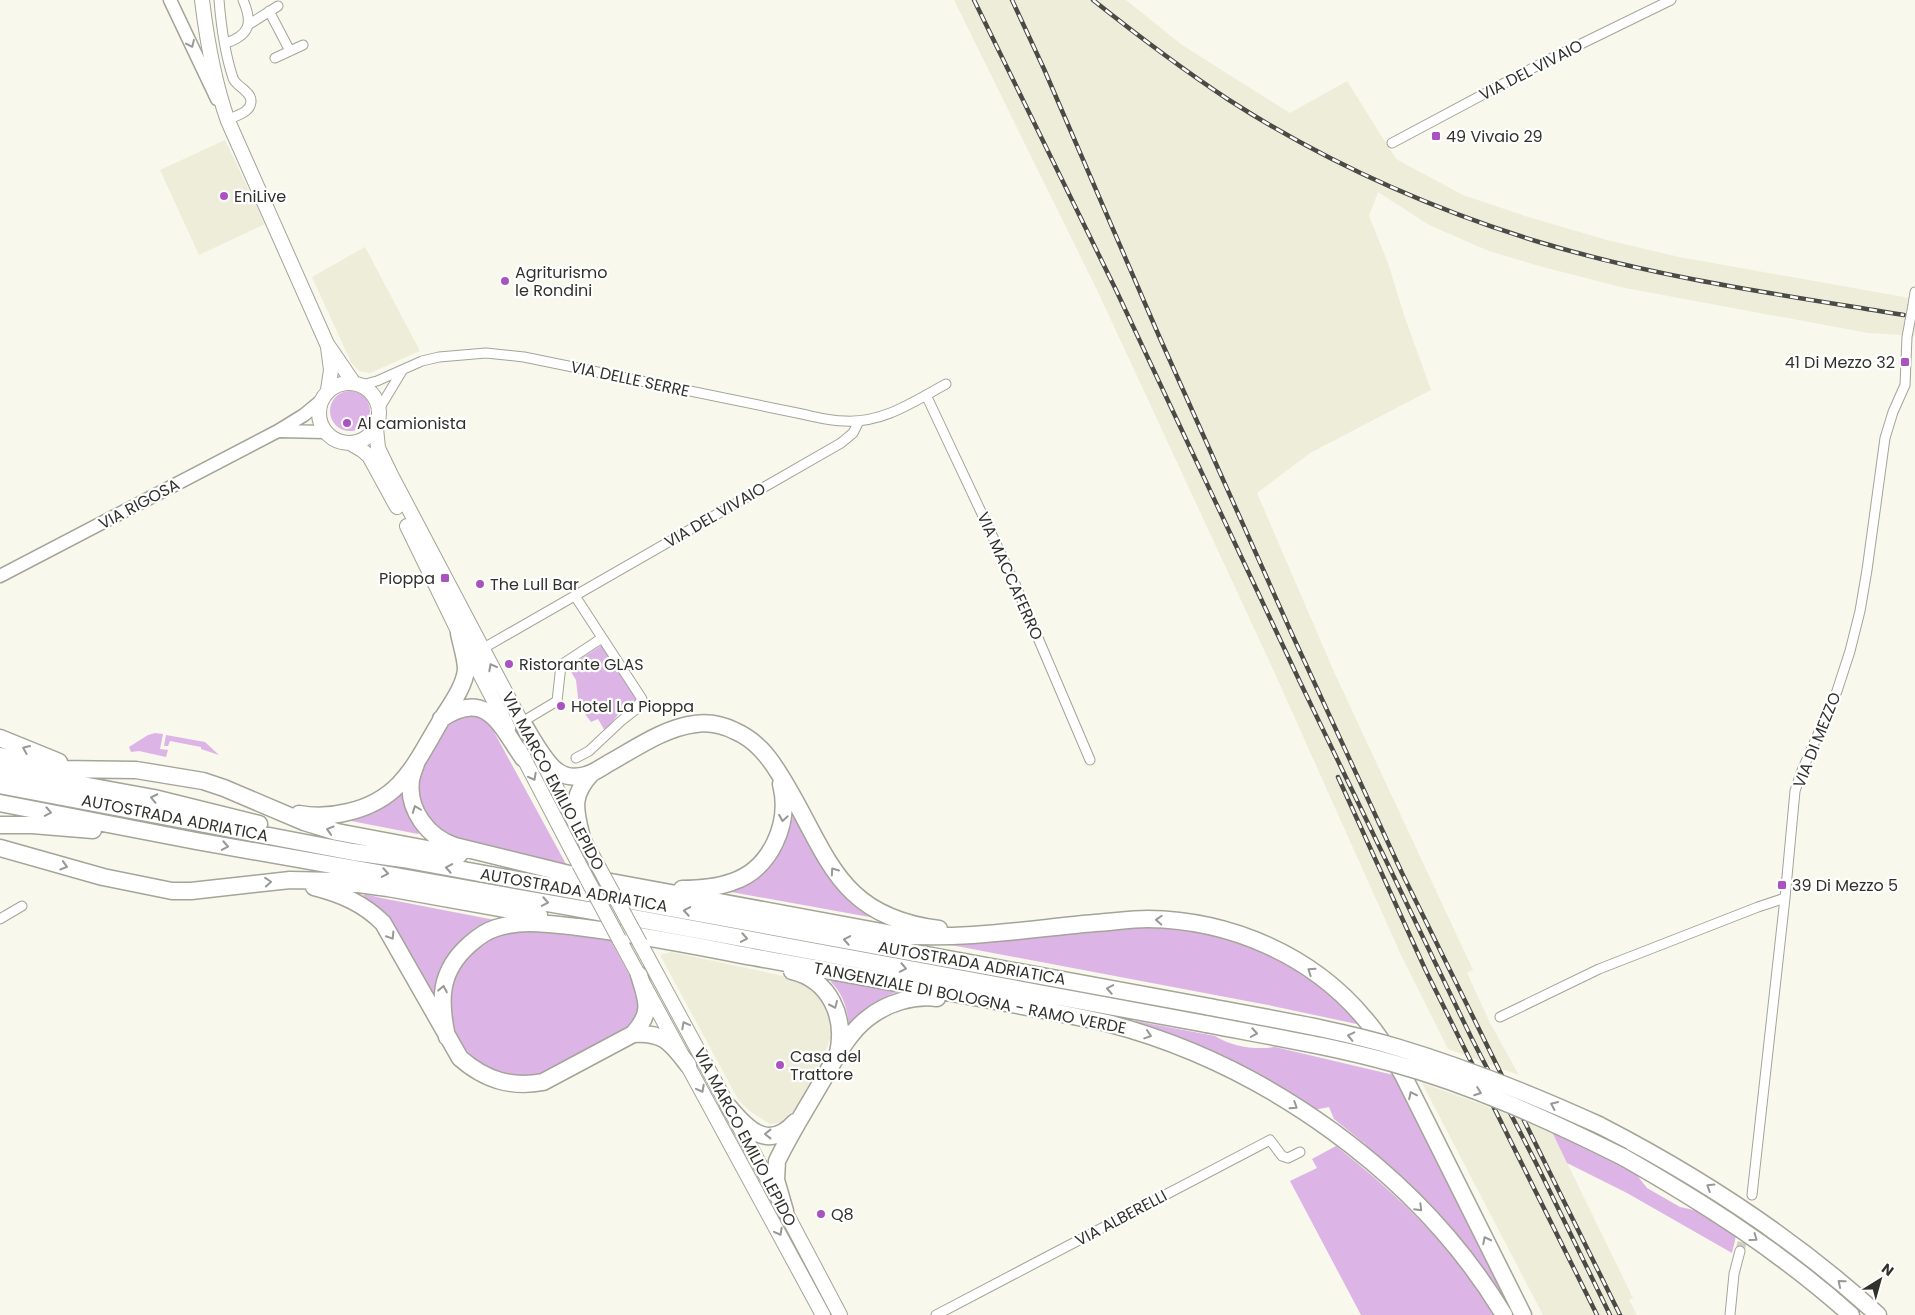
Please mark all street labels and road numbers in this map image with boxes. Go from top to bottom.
street label: VIA DEL VIVAIO [1475,34,1587,106]
street label: VIA DELLE SERRE [568,355,692,403]
street label: VIA RIGOSA [94,473,184,535]
street label: VIA DEL VIVAIO [660,477,770,553]
street label: VIA MACCAFERRO [971,508,1049,644]
street label: VIA MARCO EMILIO LEPIDO [496,688,610,874]
street label: VIA DI MEZZO [1787,689,1847,791]
street label: AUTOSTRADA ADRIATICA [80,789,271,847]
street label: AUTOSTRADA ADRIATICA [478,862,670,918]
street label: AUTOSTRADA ADRIATICA [876,935,1068,991]
street label: TANGENZIALE DI BOLOGNA - RAMO VERDE [812,956,1128,1040]
street label: VIA MARCO EMILIO LEPIDO [688,1044,802,1230]
street label: VIA ALBERELLI [1071,1184,1171,1252]

